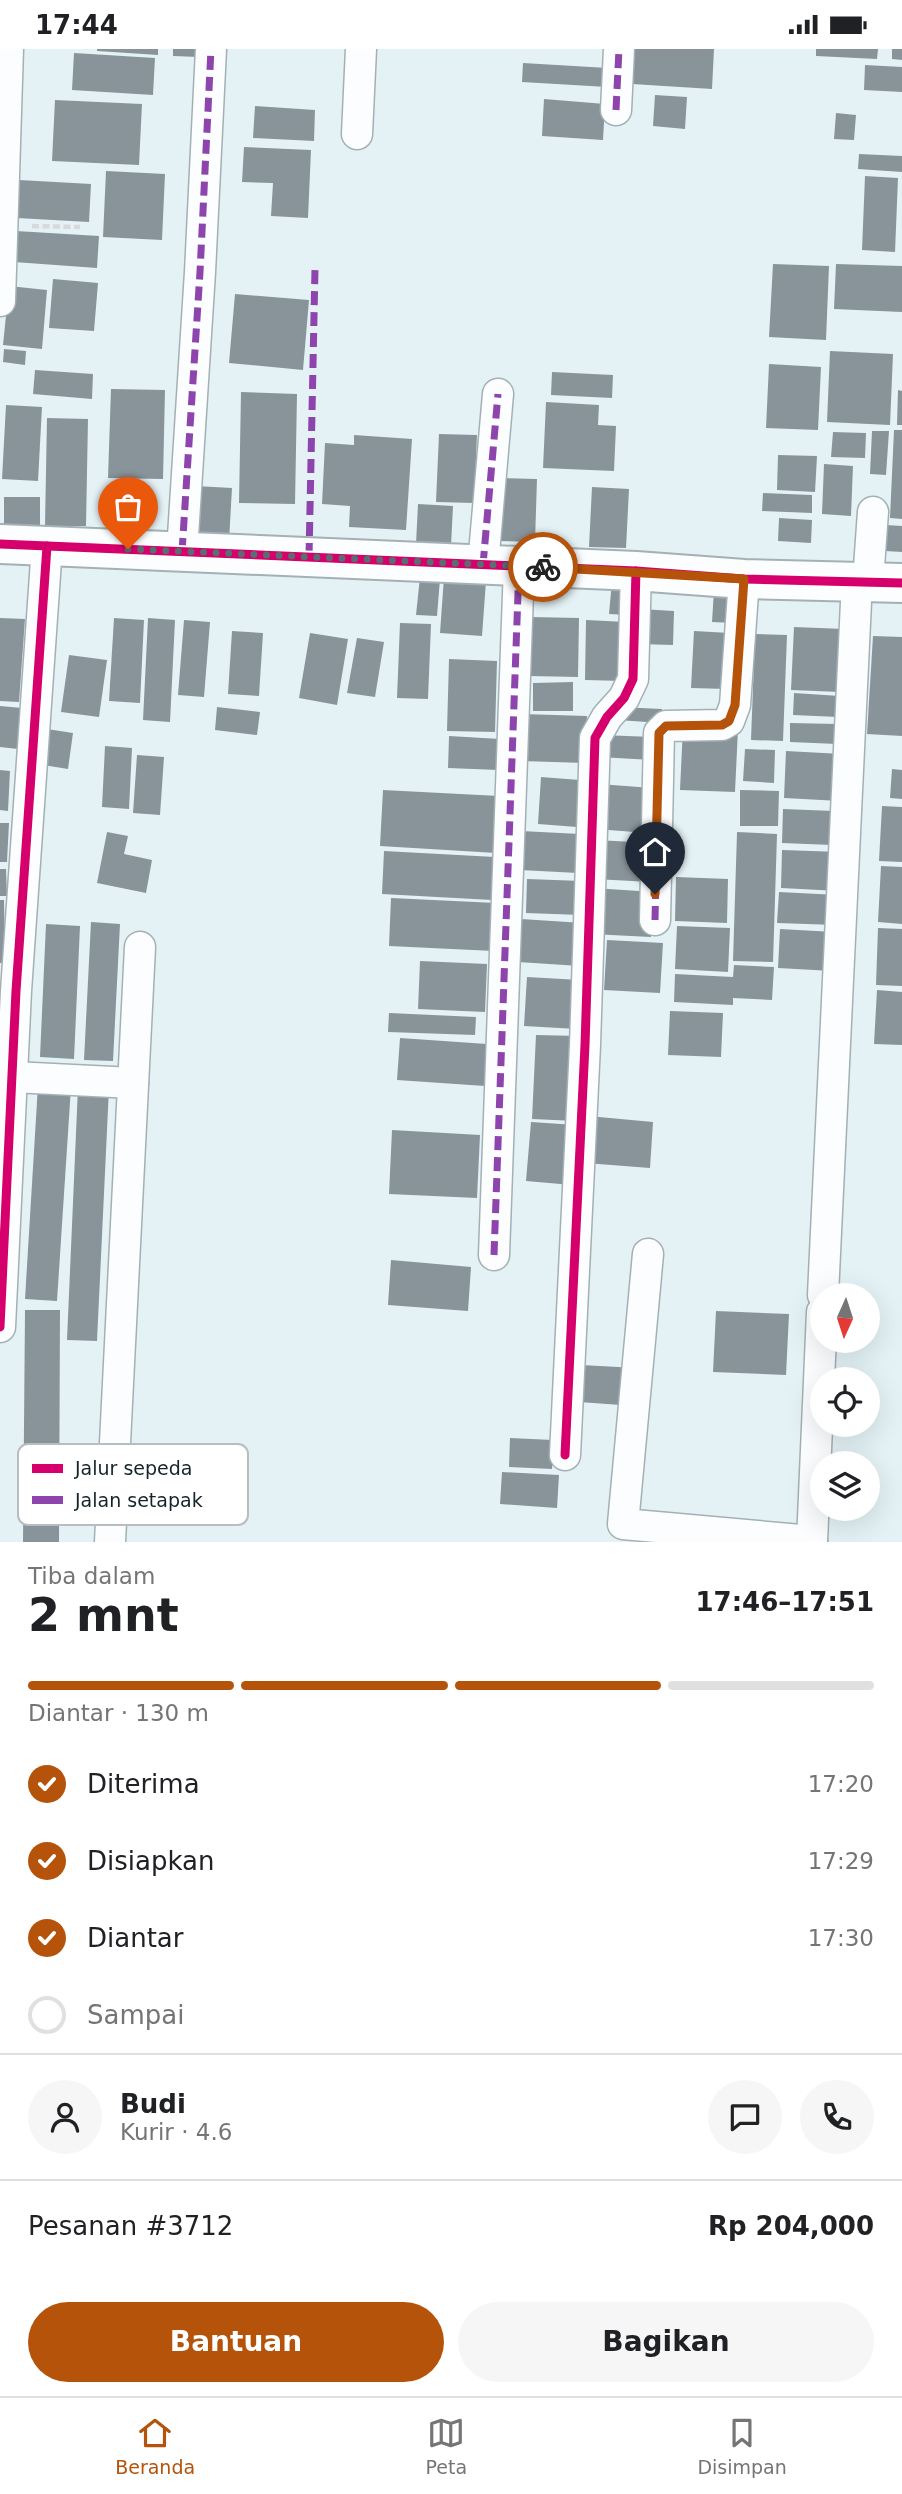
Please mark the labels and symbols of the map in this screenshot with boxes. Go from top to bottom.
pin [98,477,158,549]
courier [508,532,578,602]
pin [625,822,685,894]
north arrow [810,1283,880,1353]
legend [18,1444,248,1525]
text: Jalur sepeda [74,1457,192,1479]
text: Jalan setapak [74,1489,203,1511]

